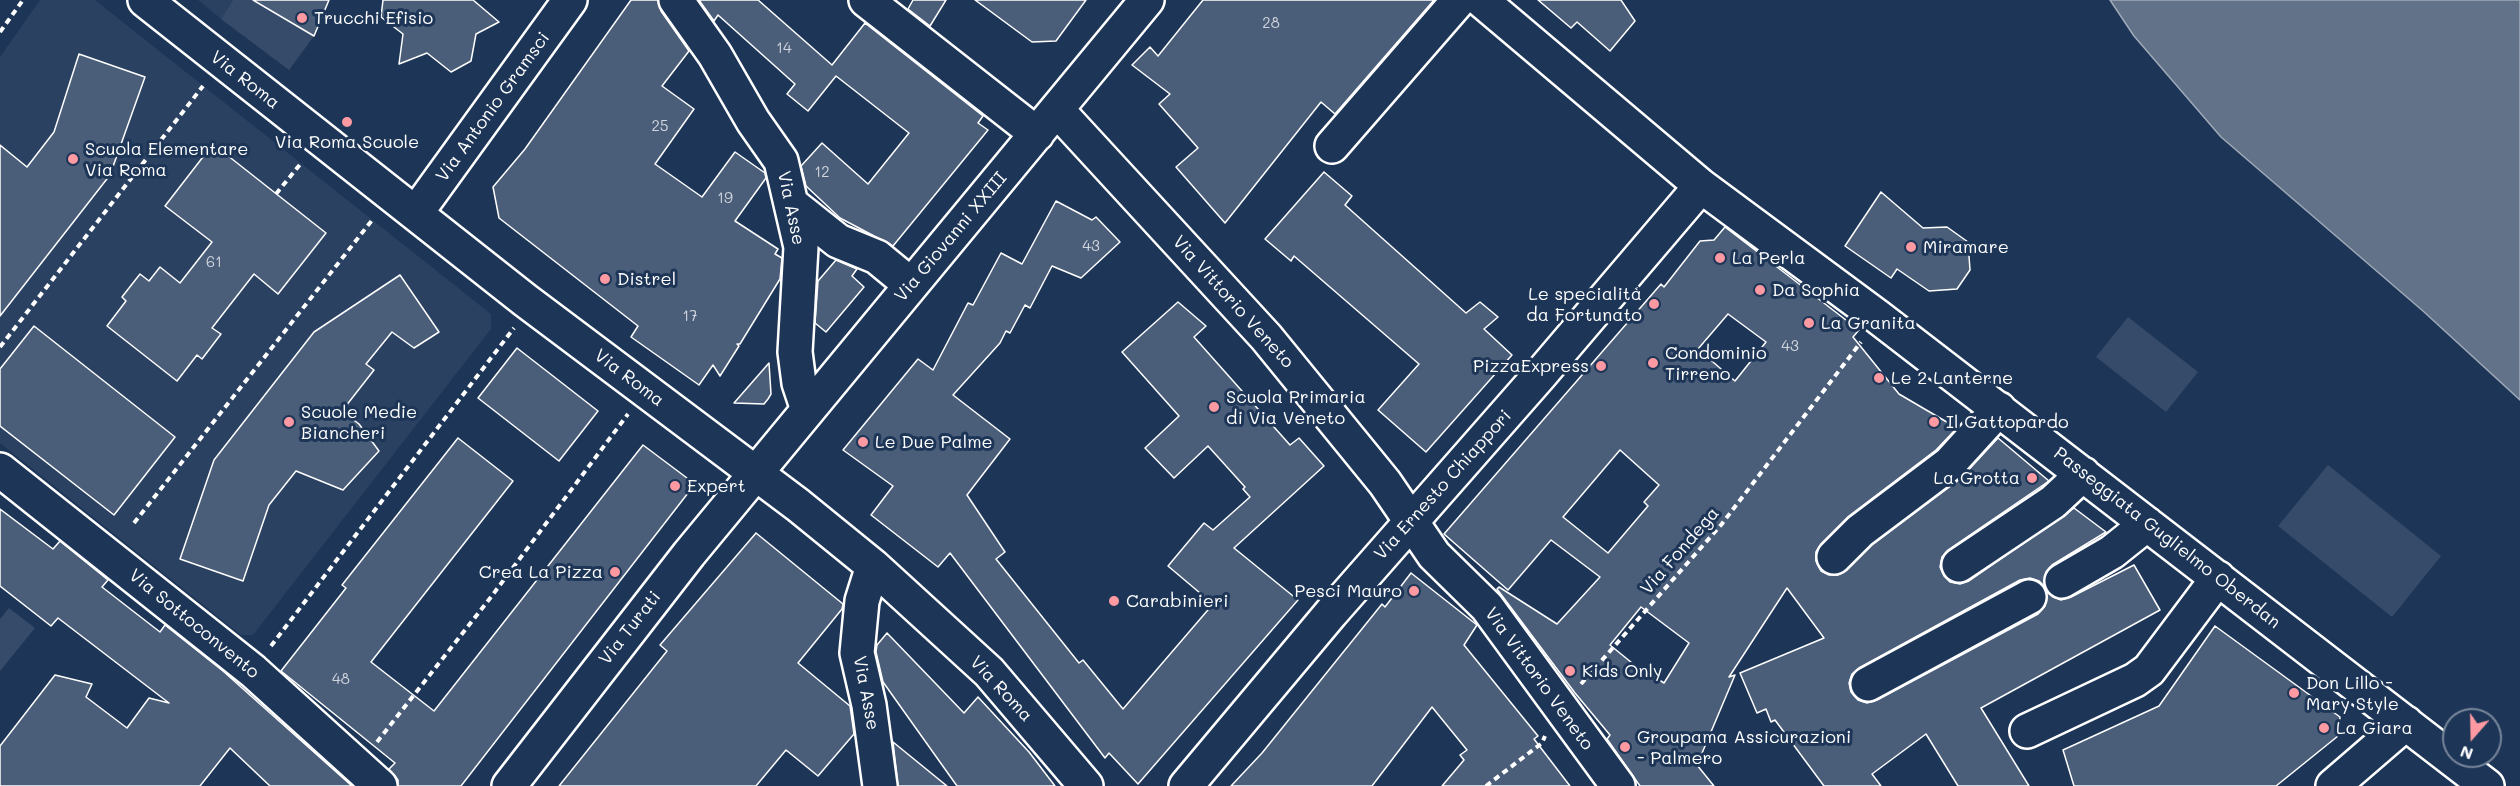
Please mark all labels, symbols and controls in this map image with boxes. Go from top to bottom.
place label: Trucchi Efisio [314,7,433,29]
marker: Trucchi Efisio [295,11,309,25]
house number: 28 [1262,14,1280,32]
street label: Via Antonio Gramsci [431,28,555,186]
house number: 14 [776,39,792,57]
street label: Via Roma [206,46,284,114]
marker: Via Roma Scuole [340,115,354,129]
house number: 25 [651,117,669,135]
place label: Via Roma Scuole [275,131,419,153]
place label: Scuola Elementare Via Roma [85,138,248,180]
marker: Scuola Elementare Via Roma [66,152,80,166]
house number: 12 [814,163,830,181]
street label: Via Giovanni XXIII [890,168,1012,306]
street label: Via Asse [773,169,809,247]
house number: 19 [717,189,733,207]
street label: Via Vittorio Veneto [1168,231,1298,373]
place label: Miramare [1923,236,2009,258]
house number: 43 [1082,237,1100,255]
marker: Miramare [1904,240,1918,254]
place label: La Perla [1732,247,1805,269]
marker: La Perla [1713,251,1727,265]
house number: 61 [206,253,222,271]
place label: Distrel [617,268,676,290]
marker: Distrel [598,272,612,286]
place label: Da Sophia [1772,279,1860,301]
place label: Le specialità da Fortunato [1526,283,1642,326]
marker: Da Sophia [1753,283,1767,297]
marker: Le specialità da Fortunato [1647,297,1661,311]
house number: 17 [682,307,698,325]
place label: La Granita [1821,312,1916,334]
marker: La Granita [1802,316,1816,330]
house number: 43 [1781,337,1799,355]
place label: Condominio Tirreno [1665,342,1767,385]
street label: Via Roma [590,345,668,411]
place label: PizzaExpress [1473,355,1589,377]
marker: Condominio Tirreno [1646,356,1660,370]
marker: PizzaExpress [1594,359,1608,373]
place label: Le 2 Lanterne [1891,367,2013,389]
marker: Le 2 Lanterne [1872,371,1886,385]
place label: Scuola Primaria di Via Veneto [1226,386,1366,428]
marker: Scuola Primaria di Via Veneto [1207,400,1221,414]
place label: Scuole Medie Biancheri [301,401,417,444]
street label: Via Ernesto Chiappori [1370,405,1516,565]
place label: Il Gattopardo [1946,411,2069,433]
marker: Scuole Medie Biancheri [282,415,296,429]
marker: Il Gattopardo [1927,415,1941,429]
place label: Le Due Palme [875,431,993,453]
marker: Le Due Palme [856,435,870,449]
street label: Passeggiata Guglielmo Oberdan [2049,443,2285,633]
place label: La Grotta [1933,467,2020,489]
marker: La Grotta [2025,471,2039,485]
place label: Expert [687,475,746,497]
marker: Expert [668,479,682,493]
street label: Via Fondega [1636,503,1724,599]
place label: Crea La Pizza [479,561,603,583]
street label: Via Sottoconvento [124,565,264,683]
marker: Crea La Pizza [608,565,622,579]
place label: Pesci Mauro [1294,580,1402,602]
marker: Pesci Mauro [1407,584,1421,598]
street label: Via Turati [595,587,665,669]
place label: Carabinieri [1126,590,1228,612]
marker: Carabinieri [1107,594,1121,608]
street label: Via Vittorio Veneto [1480,603,1598,755]
street label: Via Roma [965,652,1037,726]
street label: Via Asse [848,654,884,732]
place label: Kids Only [1582,660,1662,682]
marker: Kids Only [1563,664,1577,678]
house number: 48 [332,670,350,688]
place label: Don Lillo - Mary Style [2306,672,2399,714]
marker: Don Lillo - Mary Style [2287,686,2301,700]
north arrow [2442,708,2502,768]
place label: La Giara [2336,717,2413,739]
marker: La Giara [2317,721,2331,735]
place label: Groupama Assicurazioni - Palmero [1637,726,1851,768]
marker: Groupama Assicurazioni - Palmero [1618,740,1632,754]
text: N [2457,742,2476,765]

